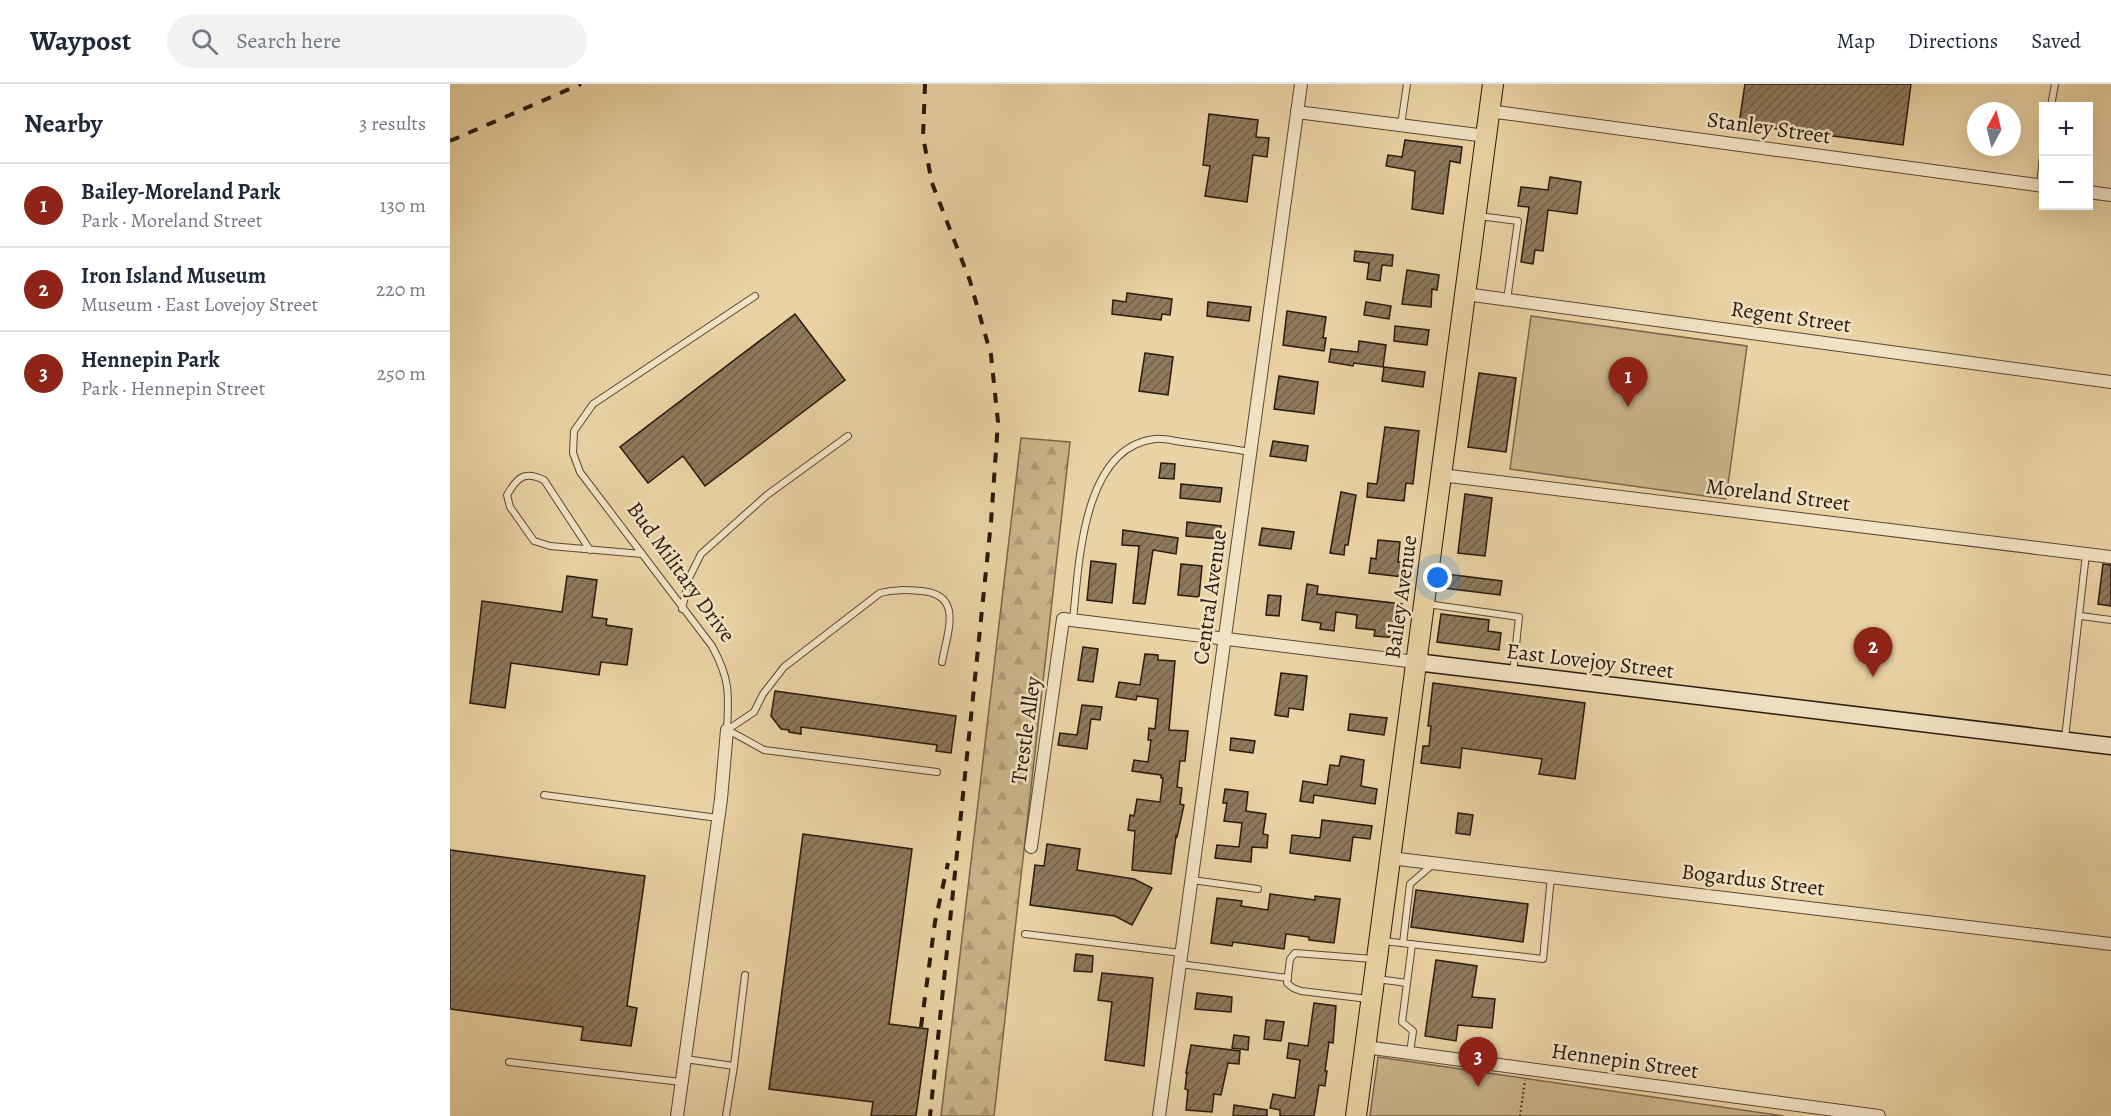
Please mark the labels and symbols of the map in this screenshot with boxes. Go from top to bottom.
north arrow [1967,102,2021,156]
street label: Stanley Street [1705,104,1833,152]
street label: Regent Street [1729,294,1853,340]
pin: 1 [1608,358,1648,407]
street label: Moreland Street [1704,471,1852,519]
street label: Bud Military Drive [620,496,742,648]
street label: Central Avenue [1186,527,1234,667]
street label: Bailey Avenue [1377,533,1425,661]
your location [1423,563,1452,592]
pin: 2 [1854,628,1892,677]
street label: East Lovejoy Street [1504,636,1676,686]
street label: Trestle Alley [1004,674,1048,786]
street label: Bogardus Street [1680,856,1826,904]
street label: Hennepin Street [1549,1036,1701,1086]
pin: 3 [1458,1038,1498,1087]

